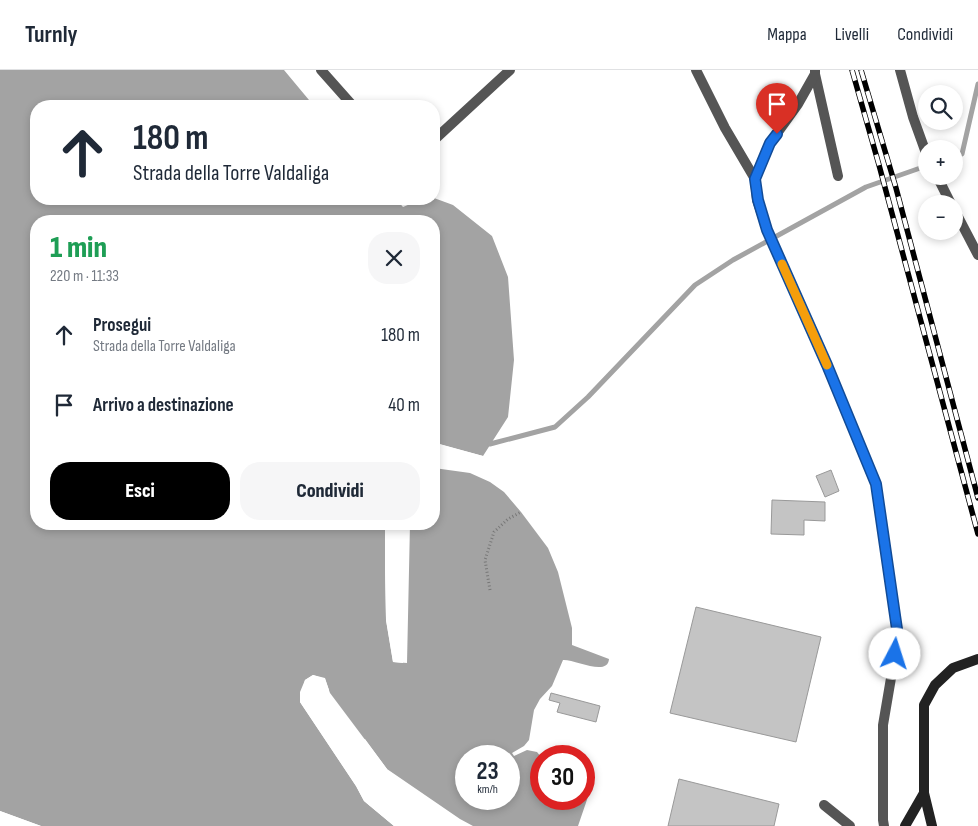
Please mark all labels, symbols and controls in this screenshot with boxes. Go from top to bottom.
text: Turnly [25,20,78,49]
text: Mappa [767,24,807,45]
text: Livelli [835,24,869,45]
text: Condividi [897,24,953,45]
pin [756,83,798,134]
map controls [918,85,963,240]
button: search [918,85,963,130]
icon: arrive [763,90,791,118]
text: 180 m [133,117,209,160]
icon: ahead [50,120,115,185]
button: + [918,140,963,185]
text: Strada della Torre Valdaliga [133,160,329,187]
button: − [918,195,963,240]
text: 1 min [50,230,107,266]
button: close [368,232,420,284]
text: 220 m · 11:33 [50,267,119,286]
text: Prosegui [93,314,151,337]
icon: ahead [50,321,78,349]
text: 180 m [381,324,420,347]
text: Strada della Torre Valdaliga [93,337,236,356]
icon: arrive [50,391,78,419]
text: Arrivo a destinazione [93,394,234,417]
text: 40 m [388,394,420,417]
button: Esci [50,462,230,520]
button: Condividi [240,462,420,520]
position arrow [868,627,920,679]
speed limit sign: 30 [530,745,595,810]
text: 23 [476,756,499,787]
text: km/h [477,782,498,797]

